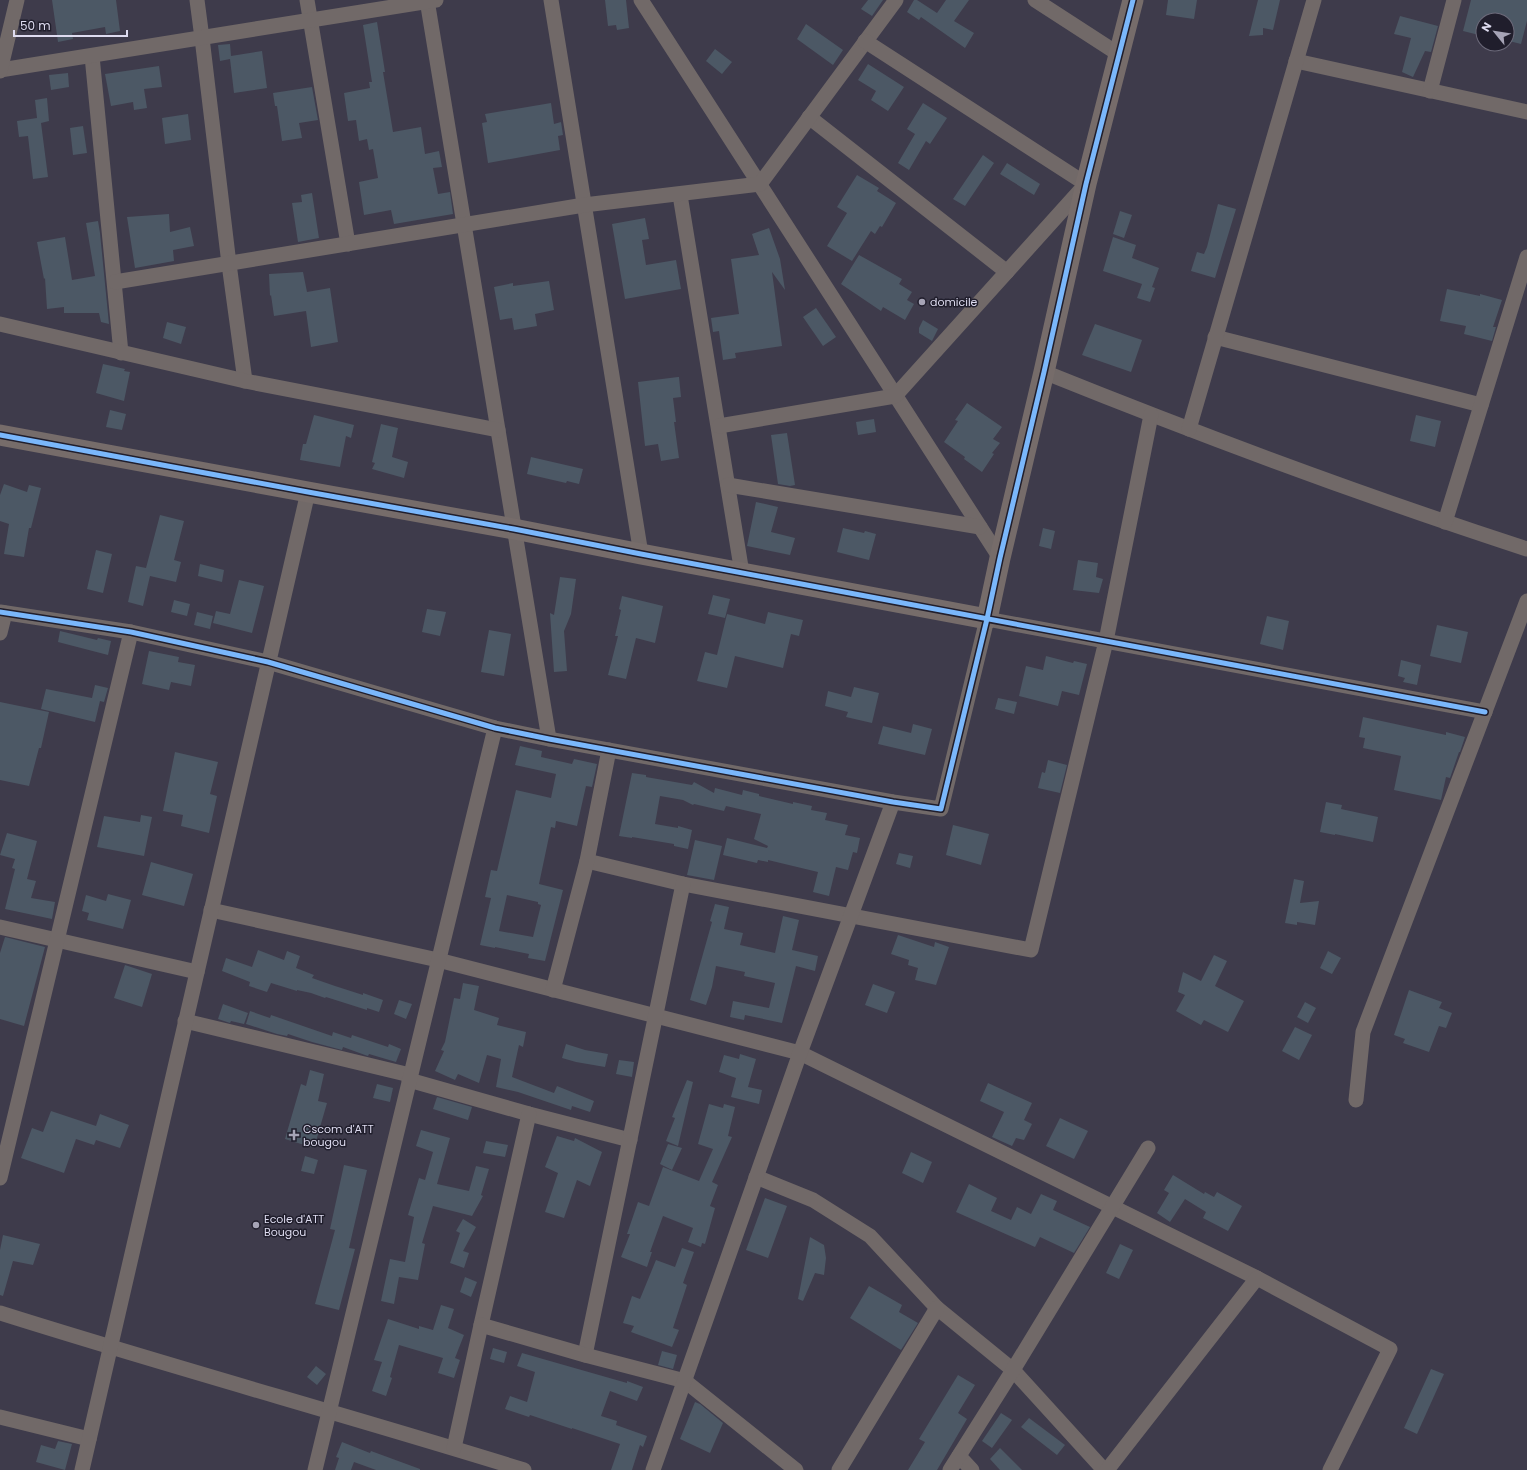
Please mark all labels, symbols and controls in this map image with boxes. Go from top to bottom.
scale bar [14,12,127,38]
north arrow [1475,12,1515,52]
text: 50 m [20,17,51,34]
text: N [1477,19,1495,35]
place label: domicile [930,294,978,310]
marker: domicile [917,297,927,307]
place label: Cscom d'ATT bougou [303,1121,374,1150]
marker: Cscom d'ATT bougou [288,1129,300,1141]
place label: Ecole d'ATT Bougou [264,1211,324,1240]
marker: Ecole d'ATT Bougou [251,1220,261,1230]

